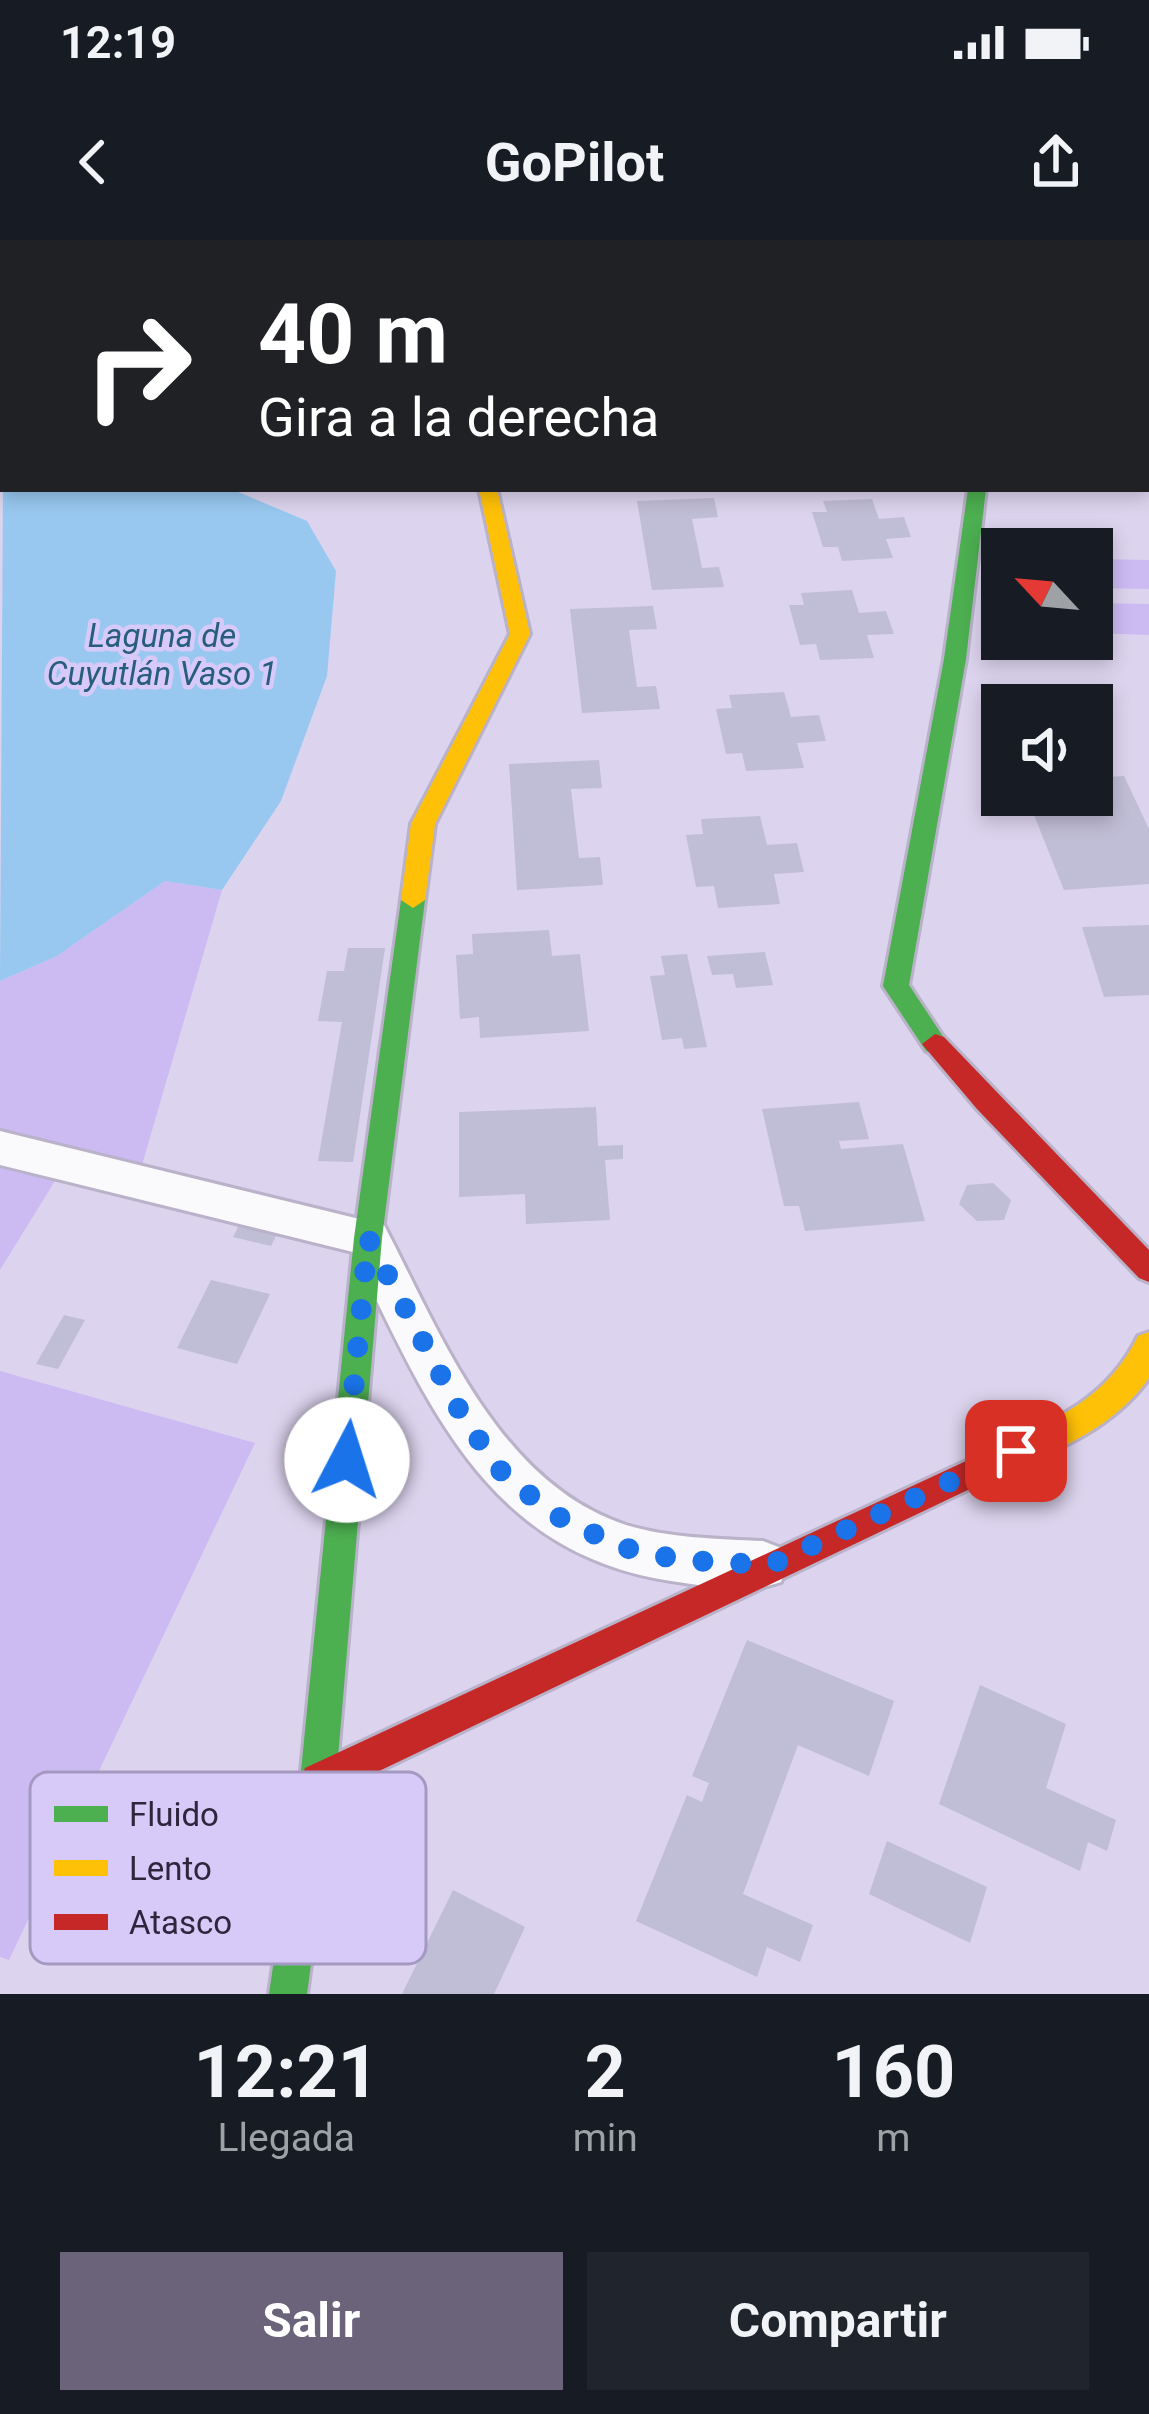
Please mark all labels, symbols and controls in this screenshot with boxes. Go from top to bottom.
text: 12:19 [60,16,176,69]
icon: back [60,129,126,195]
icon: share [1023,129,1089,195]
text: GoPilot [485,131,664,194]
text: 40 m [258,285,448,384]
icon: right [60,288,216,444]
text: Gira a la derecha [258,386,660,449]
north arrow [981,528,1113,660]
map controls [981,528,1113,816]
water label: Laguna de Cuyutlán Vaso 1 [47,616,277,693]
button: sound [981,684,1113,816]
position arrow [284,1397,410,1523]
pin [965,1400,1067,1502]
icon: arrive [983,1418,1049,1484]
legend [30,1772,426,1964]
text: Fluido [129,1795,219,1834]
text: Lento [129,1849,212,1888]
text: Atasco [129,1903,232,1942]
text: 12:21 [194,2030,379,2115]
text: 2 [585,2030,626,2115]
text: 160 [831,2030,955,2115]
text: Llegada [218,2115,355,2161]
text: min [573,2115,638,2161]
text: m [876,2115,911,2161]
button: Salir [60,2252,563,2390]
button: Compartir [587,2252,1089,2390]

